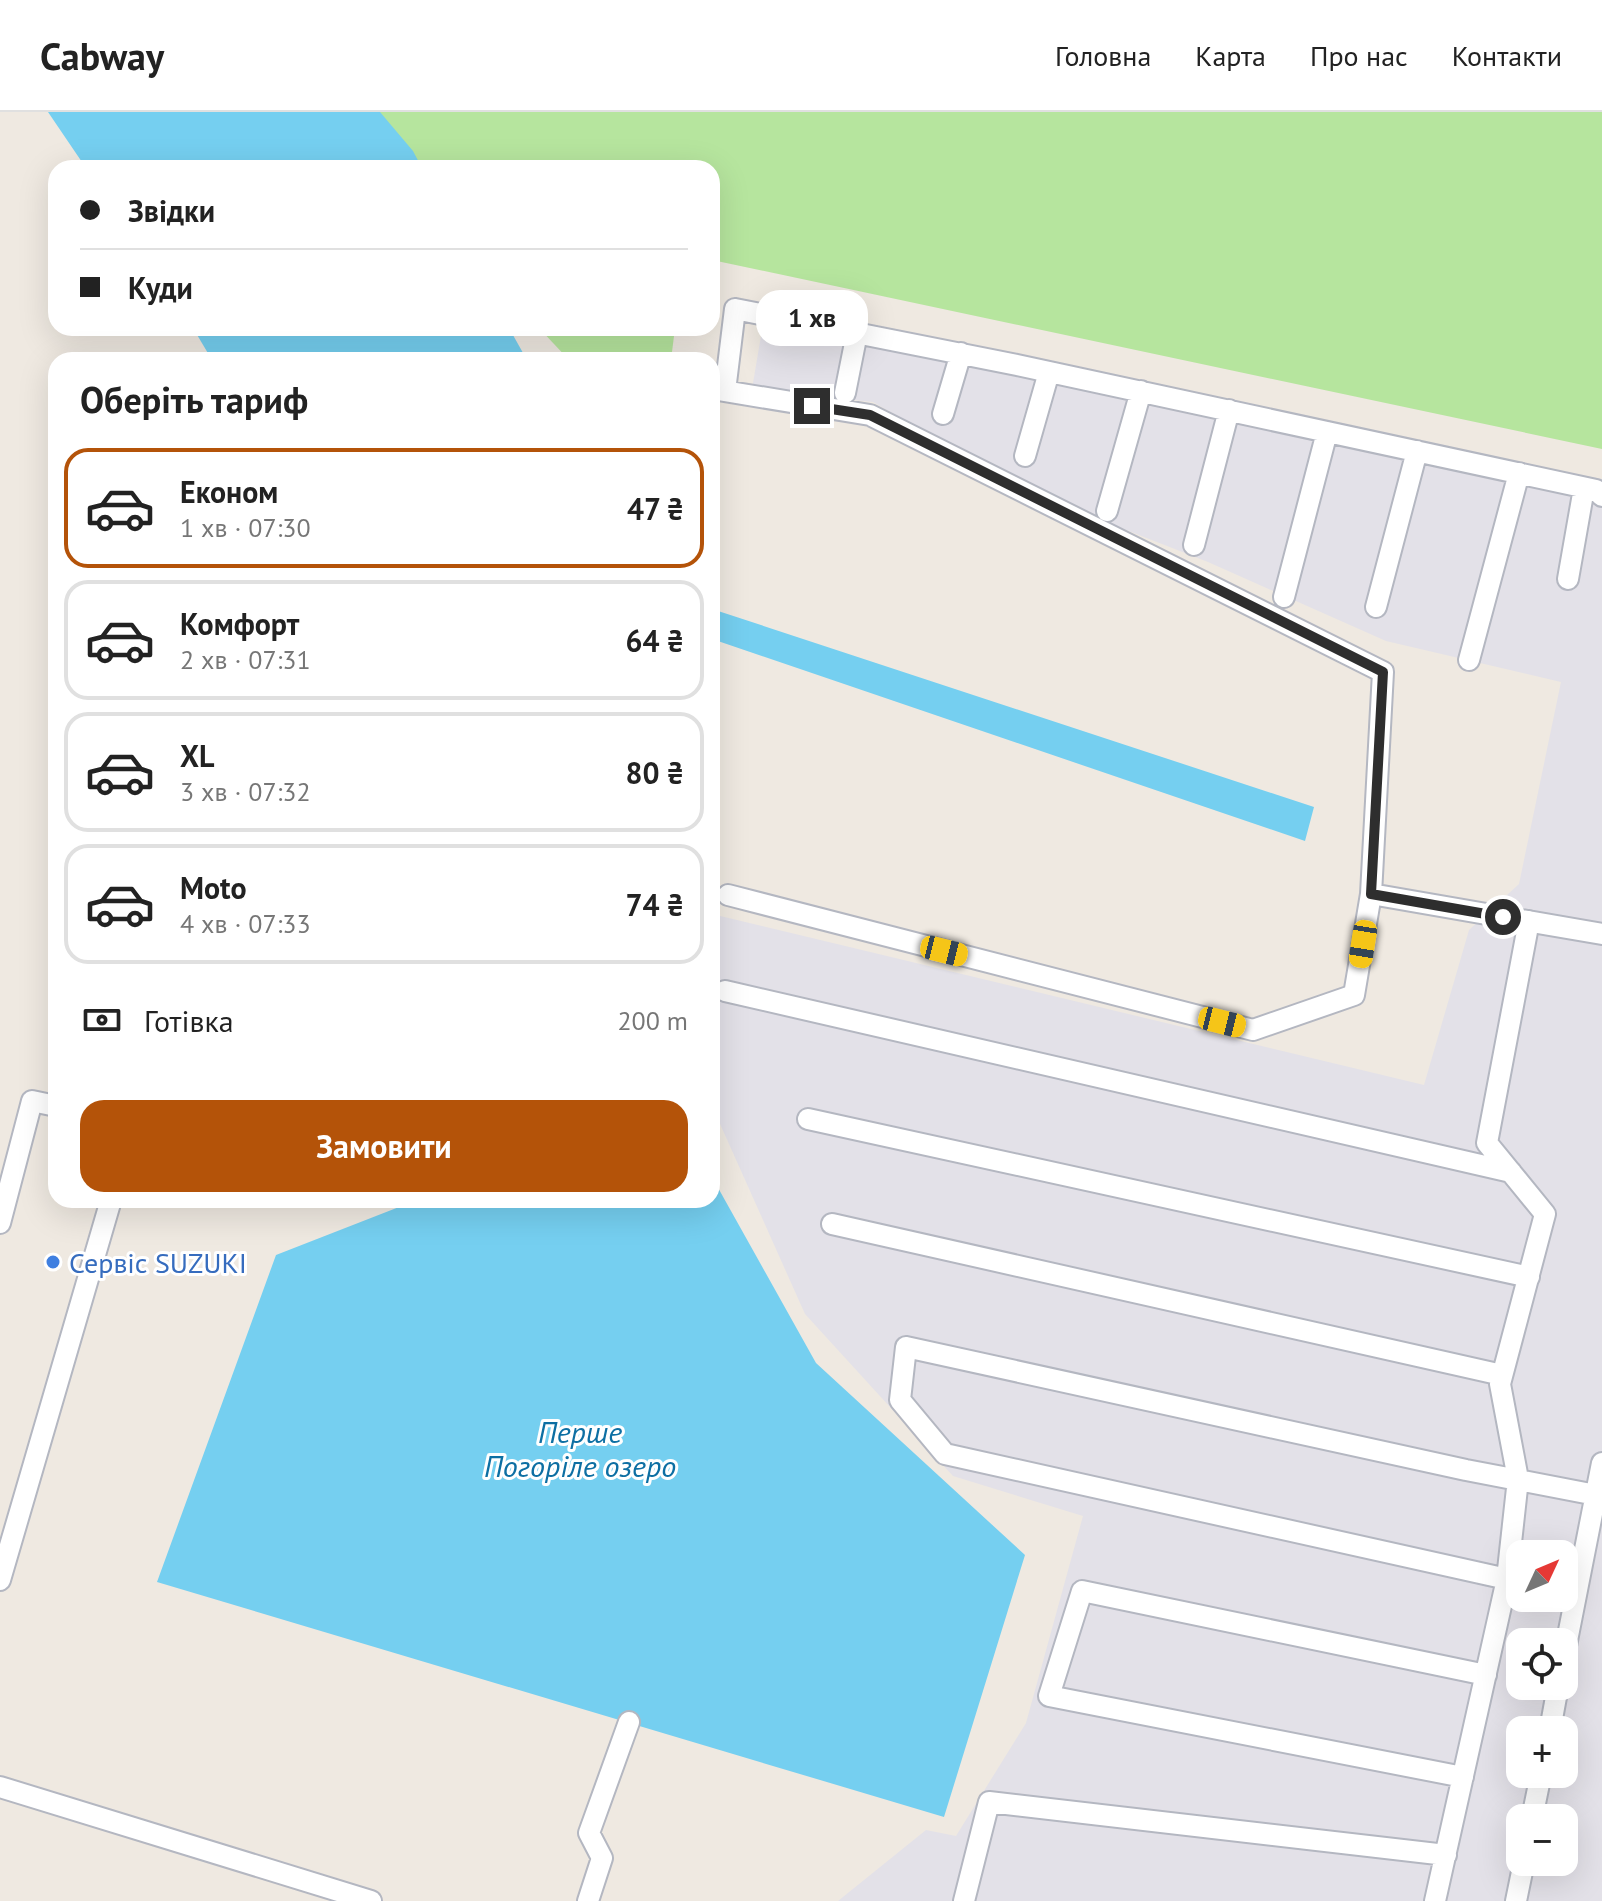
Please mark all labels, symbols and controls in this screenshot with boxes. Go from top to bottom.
text: Cabway [40,31,164,80]
text: Головна [1055,37,1151,74]
text: Карта [1195,37,1266,74]
text: Про нас [1310,37,1408,74]
text: Контакти [1452,37,1562,74]
text: Звідки [128,191,215,230]
text: Куди [128,268,193,307]
callout: 1 хв [756,290,868,346]
text: 1 хв [788,301,836,334]
text: Оберіть тариф [80,376,308,423]
route end [794,388,830,424]
icon: car [84,472,156,544]
text: Економ [180,472,278,511]
text: 47 ₴ [627,489,684,528]
text: 1 хв · 07:30 [180,511,311,544]
icon: car [84,604,156,676]
text: Комфорт [180,604,299,643]
text: 64 ₴ [625,621,684,660]
text: 2 хв · 07:31 [180,643,311,676]
icon: car [84,736,156,808]
text: XL [180,736,214,775]
text: 80 ₴ [625,753,684,792]
text: 3 хв · 07:32 [180,775,311,808]
icon: car [84,868,156,940]
text: Moto [180,868,247,907]
text: 74 ₴ [625,885,684,924]
route start [1485,899,1521,935]
text: 4 хв · 07:33 [180,907,311,940]
car [1347,918,1379,970]
car [918,934,970,968]
icon: cash [80,998,124,1042]
text: Готівка [144,1001,234,1040]
text: 200 m [617,1004,688,1037]
car [1196,1005,1248,1039]
button: Замовити [80,1100,688,1192]
place label: Сервіс SUZUKI [69,1244,247,1281]
marker: Сервіс SUZUKI [44,1253,62,1271]
water label: Перше Погоріле озеро [484,1412,676,1485]
north arrow [1506,1540,1578,1612]
map controls [1506,1540,1578,1876]
button: locate [1506,1628,1578,1700]
button: + [1506,1716,1578,1788]
button: − [1506,1804,1578,1876]

